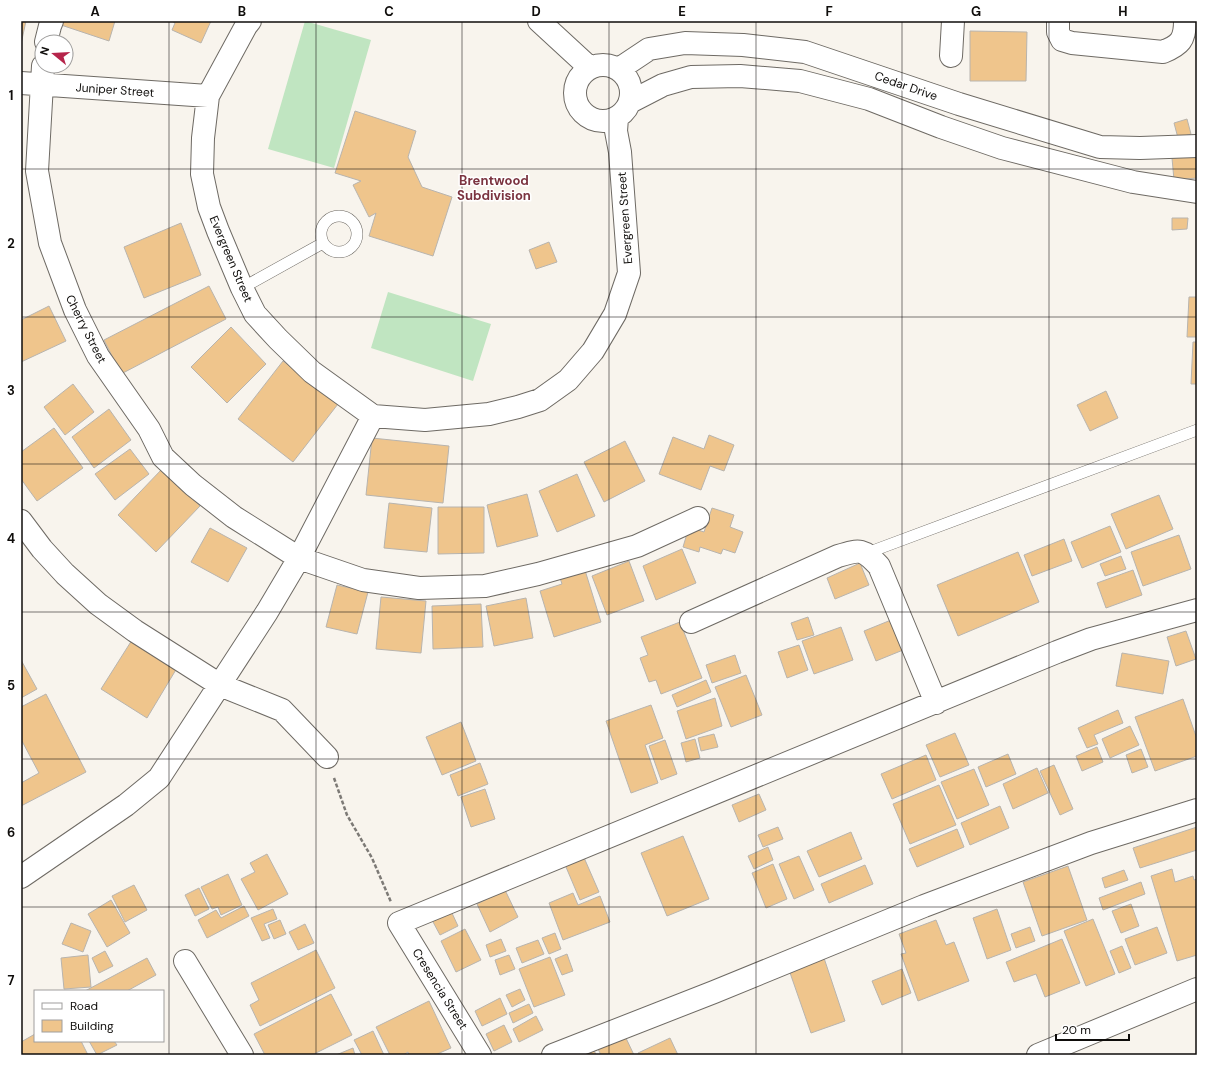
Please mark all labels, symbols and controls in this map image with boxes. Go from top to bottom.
text: A [90,3,100,20]
text: B [238,3,246,20]
text: C [384,3,394,20]
text: D [531,3,541,20]
text: E [678,3,686,20]
text: F [825,3,833,20]
text: G [971,3,981,20]
text: H [1118,3,1128,20]
north arrow [34,34,74,74]
text: N [37,45,52,57]
street label: Cedar Drive [872,68,940,104]
street label: Juniper Street [75,79,155,101]
text: 1 [9,87,13,104]
street label: Evergreen Street [614,171,636,265]
district label: Brentwood Subdivision [457,172,531,204]
street label: Evergreen Street [206,213,257,305]
text: 2 [7,235,15,252]
street label: Cherry Street [62,292,110,366]
text: 3 [7,382,15,399]
text: 4 [7,530,15,547]
text: 5 [7,677,15,694]
text: 6 [7,824,15,841]
street label: Cresencia Street [409,945,472,1033]
text: 7 [8,972,15,989]
legend [34,990,164,1042]
text: Road [70,998,98,1014]
scale bar [1056,1016,1129,1042]
text: Building [70,1018,114,1034]
text: 20 m [1062,1022,1091,1038]

